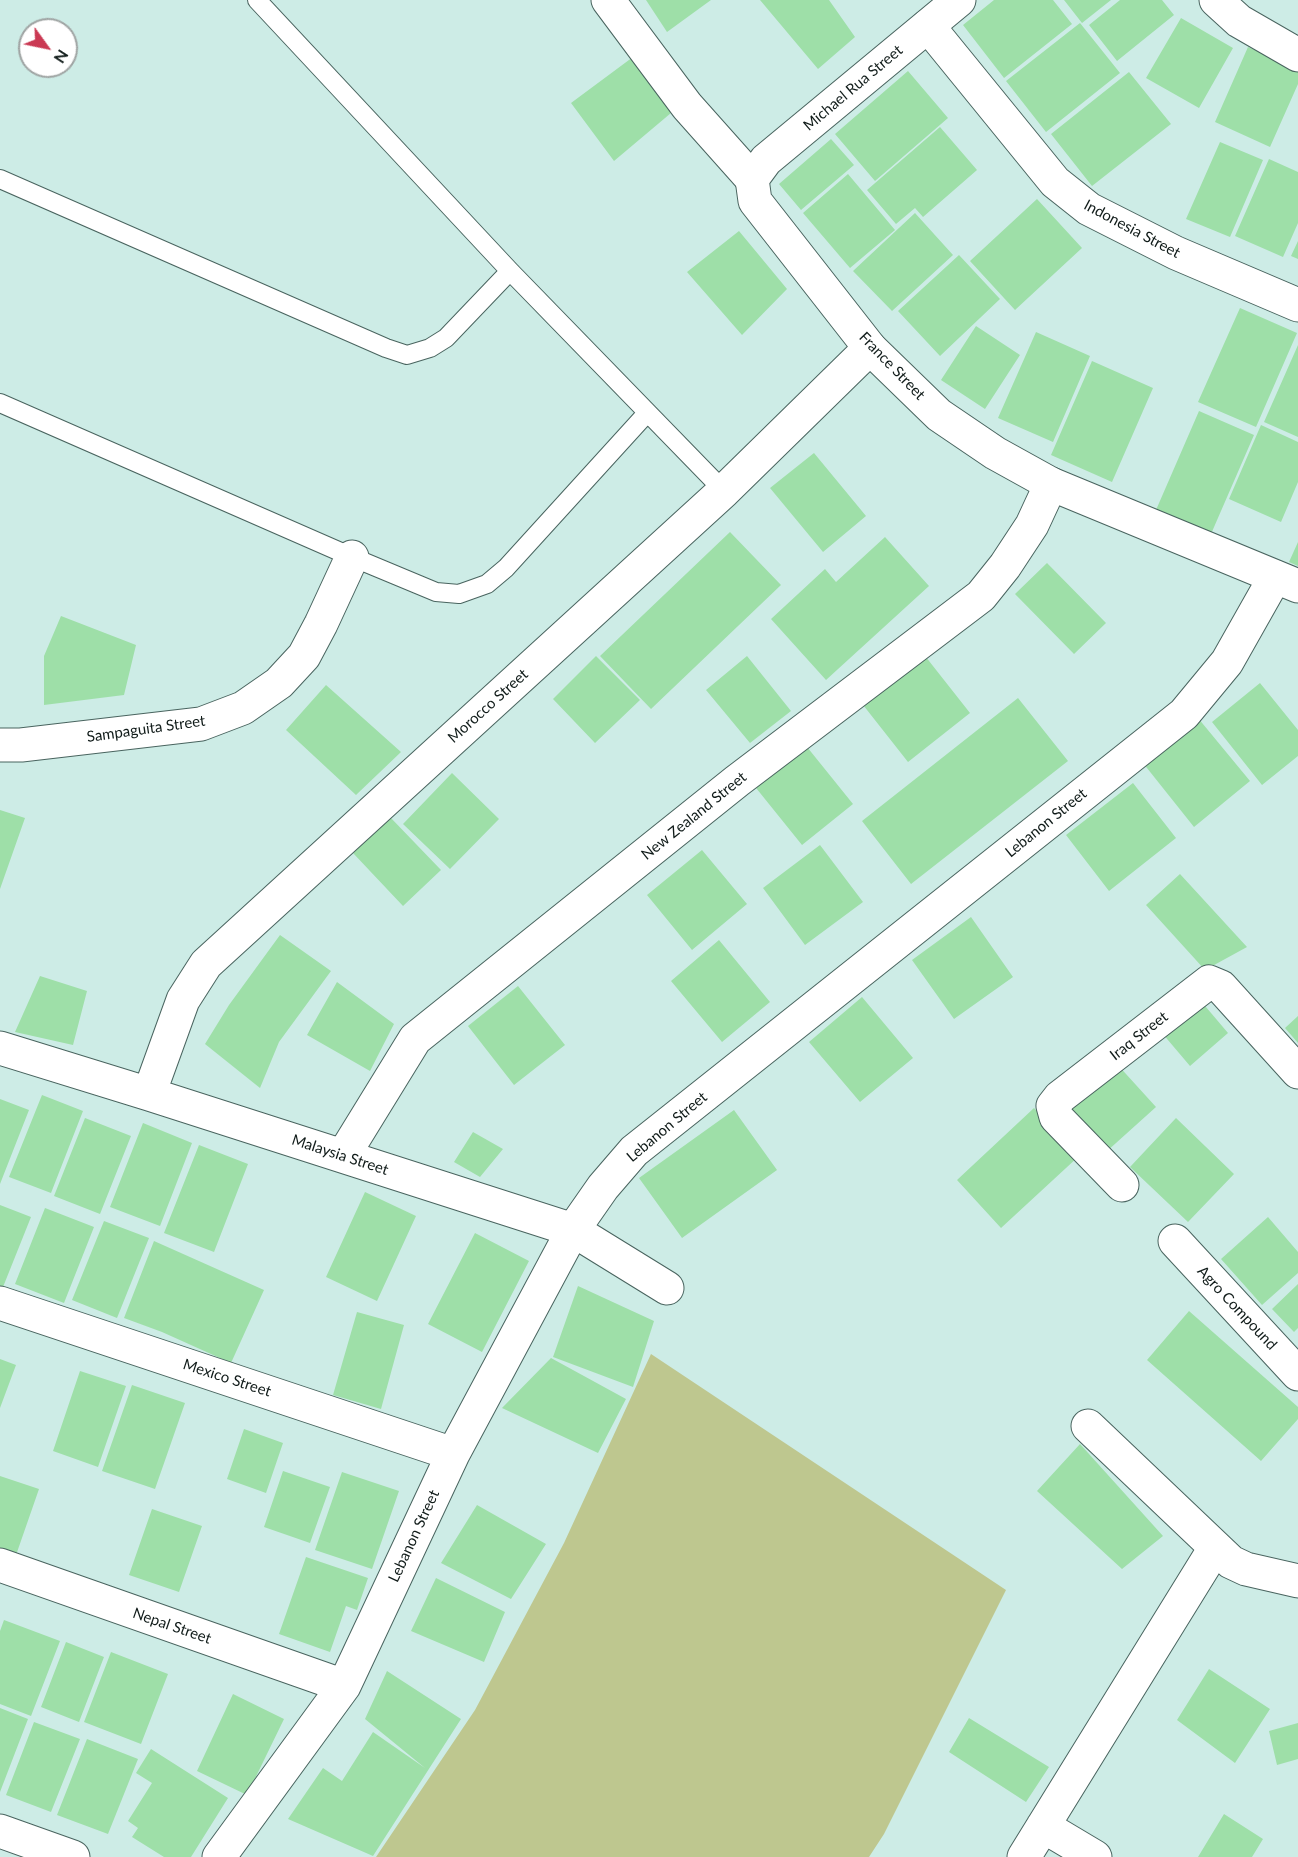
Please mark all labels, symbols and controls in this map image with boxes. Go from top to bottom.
north arrow [18,18,78,78]
street label: Michael Rua Street [800,41,906,135]
text: N [51,47,73,67]
street label: Indonesia Street [1081,196,1183,262]
street label: France Street [855,328,929,404]
street label: Morocco Street [444,665,532,747]
street label: Sampaguita Street [86,712,206,746]
street label: New Zealand Street [638,768,750,864]
street label: Lebanon Street [1002,785,1090,861]
street label: Iraq Street [1106,1008,1172,1064]
street label: Lebanon Street [623,1088,711,1166]
street label: Malaysia Street [289,1131,391,1179]
street label: Agro Compound [1194,1262,1280,1354]
street label: Mexico Street [181,1355,273,1401]
street label: Lebanon Street [385,1487,443,1585]
street label: Nepal Street [130,1604,214,1648]

